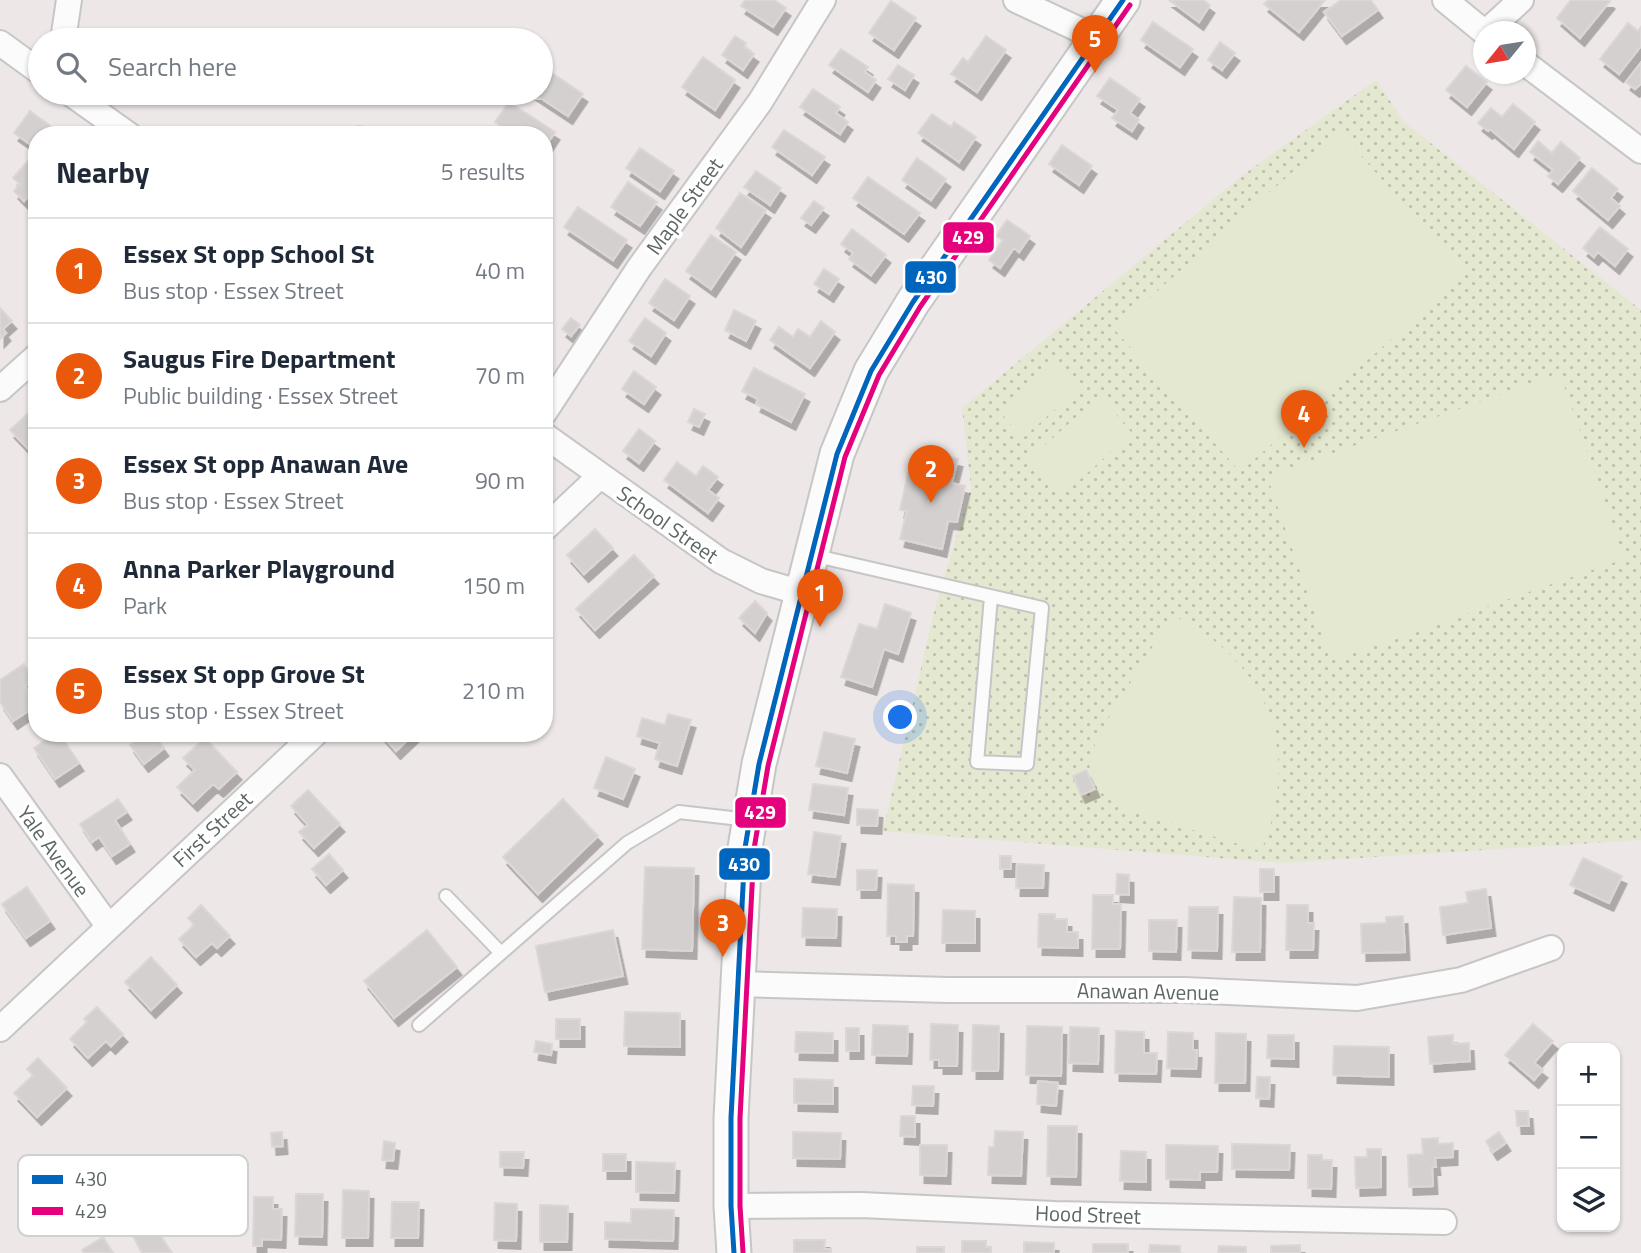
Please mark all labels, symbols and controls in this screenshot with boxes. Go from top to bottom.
pin: 5 [1072,15,1118,73]
north arrow [1473,21,1536,84]
search box [28,28,553,105]
text: Search here [108,47,237,86]
icon: search [52,48,90,86]
text: Nearby [56,149,149,195]
street label: Maple Street [638,150,731,261]
text: 5 results [441,154,525,189]
line badge: 429 [942,221,995,254]
text: 429 [952,222,984,251]
text: Essex St opp School St [123,234,374,273]
text: 1 [73,253,85,288]
text: 40 m [475,253,525,288]
line badge: 430 [904,260,957,294]
text: 430 [915,262,947,291]
text: Bus stop · Essex Street [123,273,344,308]
text: Saugus Fire Department [123,339,396,378]
text: 2 [73,358,85,393]
text: 70 m [475,358,525,393]
text: Public building · Essex Street [123,378,398,413]
pin: 4 [1281,390,1327,448]
text: Essex St opp Anawan Ave [123,444,408,483]
pin: 2 [908,445,954,503]
text: 3 [73,463,85,498]
text: 90 m [475,463,525,498]
street label: School Street [611,477,726,571]
text: Bus stop · Essex Street [123,483,344,518]
text: Anna Parker Playground [123,549,395,588]
text: 4 [73,568,85,603]
text: 150 m [462,568,525,603]
pin: 1 [797,569,843,627]
text: Park [123,588,167,623]
text: Essex St opp Grove St [123,654,365,693]
text: 5 [73,673,85,708]
text: 210 m [462,673,525,708]
text: Bus stop · Essex Street [123,693,344,728]
your location [883,700,917,734]
street label: First Street [165,783,259,874]
line badge: 429 [734,796,787,829]
text: 429 [744,797,776,826]
street label: Yale Avenue [10,799,98,903]
line badge: 430 [718,847,771,881]
text: 430 [728,849,760,878]
pin: 3 [700,899,746,957]
street label: Anawan Avenue [1077,974,1219,1008]
map controls [1557,1043,1620,1232]
button: + [1557,1043,1620,1106]
button: − [1557,1106,1620,1169]
legend [18,1155,248,1236]
text: 430 [75,1164,107,1193]
button: layers [1557,1169,1620,1232]
text: 429 [75,1196,107,1225]
street label: Hood Street [1034,1196,1142,1232]

